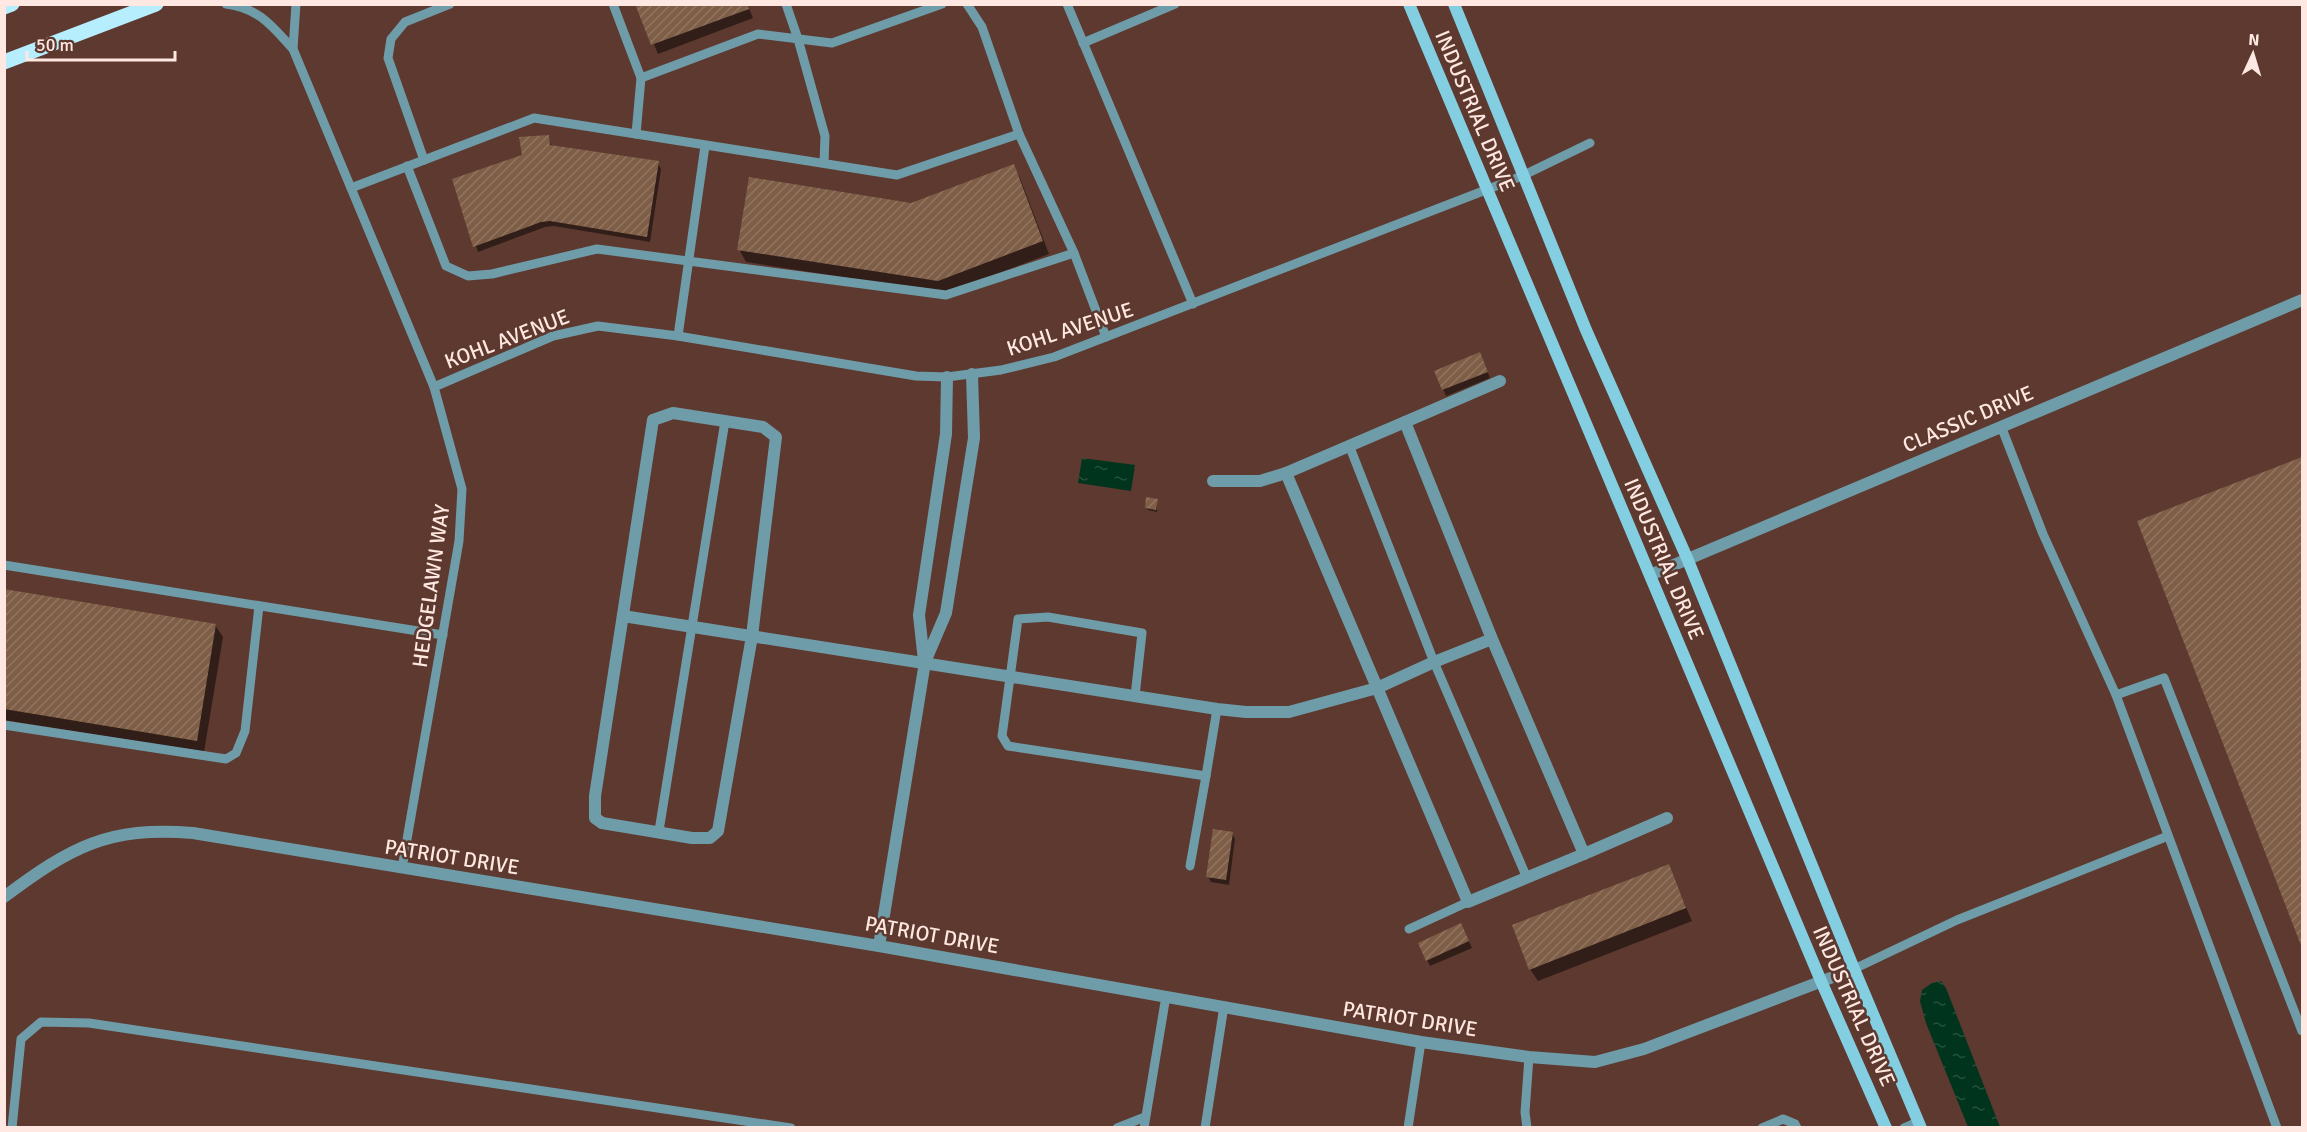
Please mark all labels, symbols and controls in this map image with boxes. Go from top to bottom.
scale bar [27,24,176,62]
north arrow [2223,24,2283,84]
street label: INDUSTRIAL DRIVE [1429,26,1521,196]
text: N [2248,30,2260,50]
text: 50 m [36,34,74,56]
street label: KOHL AVENUE [1003,296,1137,362]
street label: KOHL AVENUE [441,303,573,375]
street label: CLASSIC DRIVE [1899,380,2037,458]
street label: INDUSTRIAL DRIVE [1618,474,1710,644]
street label: HEDGELAWN WAY [407,502,455,669]
street label: PATRIOT DRIVE [383,834,521,880]
street label: PATRIOT DRIVE [863,910,1001,960]
street label: INDUSTRIAL DRIVE [1807,922,1901,1090]
street label: PATRIOT DRIVE [1341,996,1479,1042]

